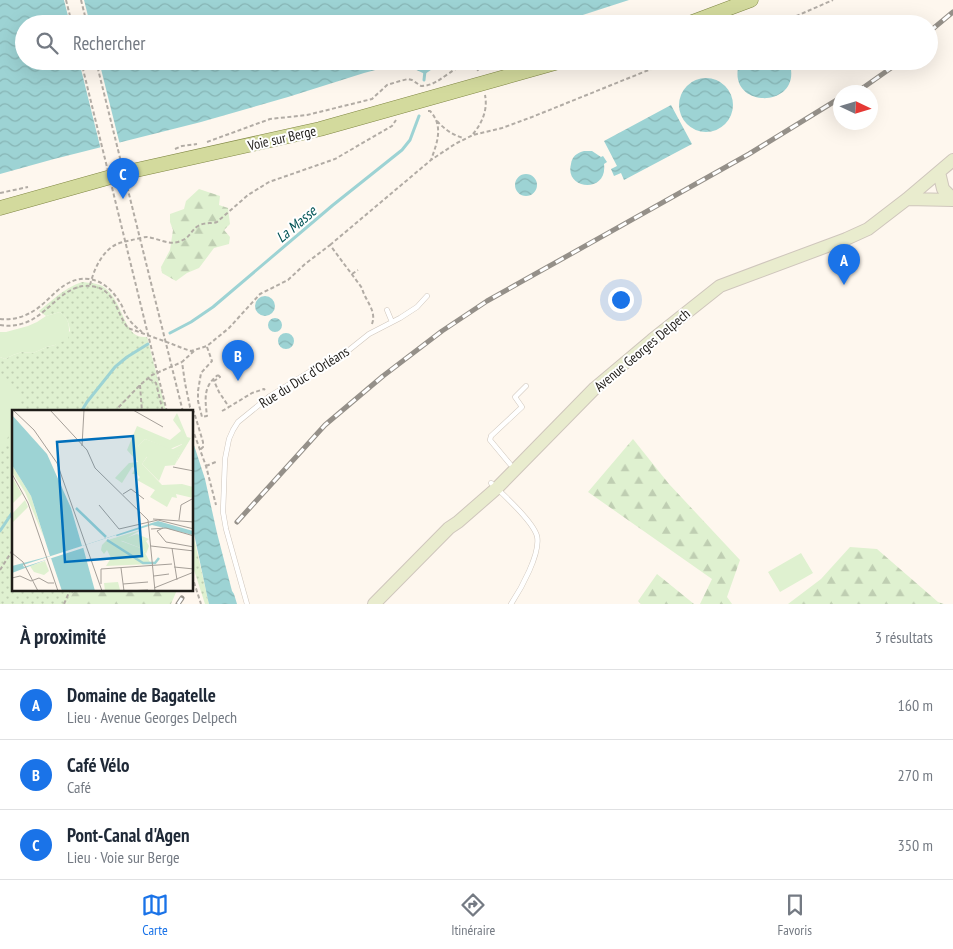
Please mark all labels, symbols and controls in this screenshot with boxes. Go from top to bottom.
search box [15,15,938,70]
icon: search [33,29,61,57]
text: Rechercher [73,31,145,55]
north arrow [833,85,878,130]
street label: Voie sur Berge [245,121,318,155]
pin: C [107,158,139,199]
water label: La Masse [272,201,321,246]
pin: A [828,244,860,285]
your location [608,287,634,313]
street label: Avenue Georges Delpech [590,305,694,395]
pin: B [222,340,254,381]
street label: Rue du Duc d'Orléans [256,342,353,412]
inset map [12,410,194,592]
text: À proximité [20,623,106,650]
text: 3 résultats [875,627,933,647]
text: Domaine de Bagatelle [67,683,216,707]
text: A [32,695,40,715]
text: 160 m [898,695,933,715]
text: Lieu · Avenue Georges Delpech [67,707,237,727]
text: Café Vélo [67,753,130,777]
text: B [32,765,40,785]
text: 270 m [898,765,933,785]
text: Café [67,777,91,797]
text: Pont-Canal d'Agen [67,823,190,847]
text: C [32,835,40,855]
text: 350 m [898,835,933,855]
text: Lieu · Voie sur Berge [67,847,180,867]
tab: Carte [141,891,169,939]
tab: Itinéraire [451,891,495,939]
tab: Favoris [777,891,812,939]

